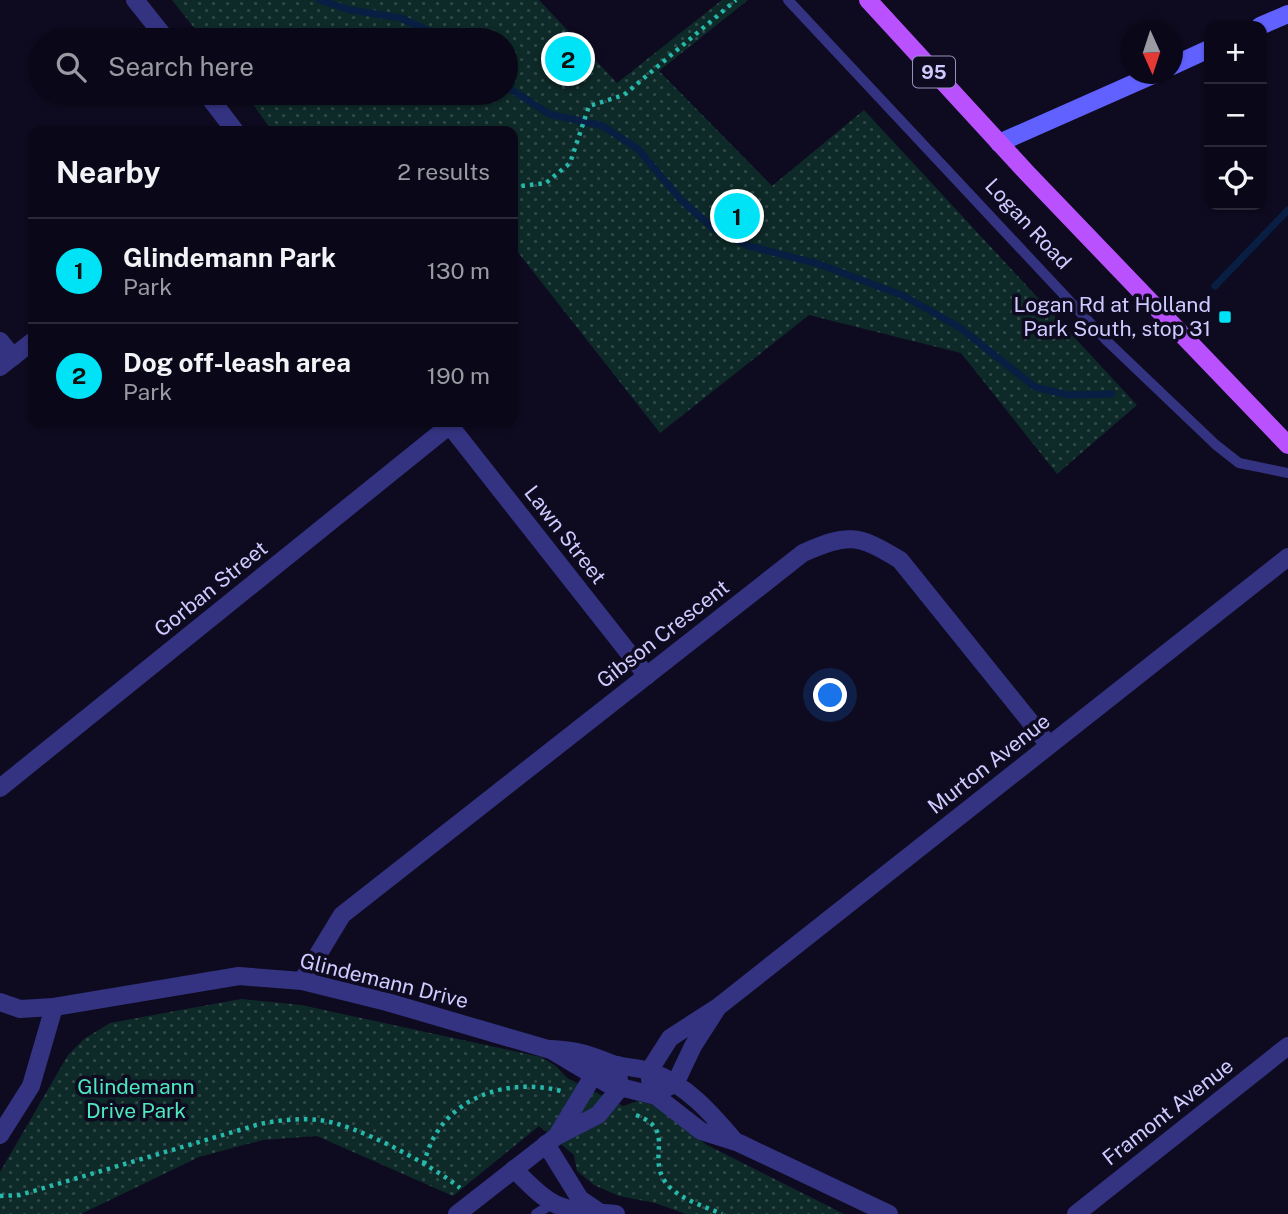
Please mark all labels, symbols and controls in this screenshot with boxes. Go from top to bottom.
north arrow [1120,21,1183,84]
map controls [1204,21,1267,210]
button: + [1204,21,1267,84]
search box [28,28,518,105]
pin: 2 [545,33,591,85]
icon: search [52,48,90,86]
text: Search here [108,51,254,82]
road number: 95 [913,57,955,88]
button: − [1204,84,1267,147]
button: locate [1204,147,1267,210]
text: Nearby [56,154,160,190]
text: 2 results [397,158,490,185]
street label: Logan Road [980,173,1077,274]
pin: 1 [714,190,760,242]
text: Glindemann Park [123,242,336,273]
text: 1 [74,257,84,284]
text: 130 m [427,257,490,284]
text: Park [123,273,172,300]
place label: Logan Rd at Holland Park South, stop 31 [1014,292,1211,341]
marker: Logan Rd at Holland Park South, stop 31 [1217,309,1233,325]
text: Dog off-leash area [123,347,351,378]
text: 2 [72,362,86,389]
text: 190 m [427,362,490,389]
text: Park [123,378,172,405]
street label: Lawn Street [519,481,612,589]
street label: Gorban Street [149,535,272,642]
street label: Gibson Crescent [592,574,734,693]
your location [813,678,847,712]
street label: Murton Avenue [923,708,1055,819]
street label: Glindemann Drive [297,947,471,1014]
street label: Framont Avenue [1097,1053,1238,1170]
park label: Glindemann Drive Park [77,1074,195,1123]

